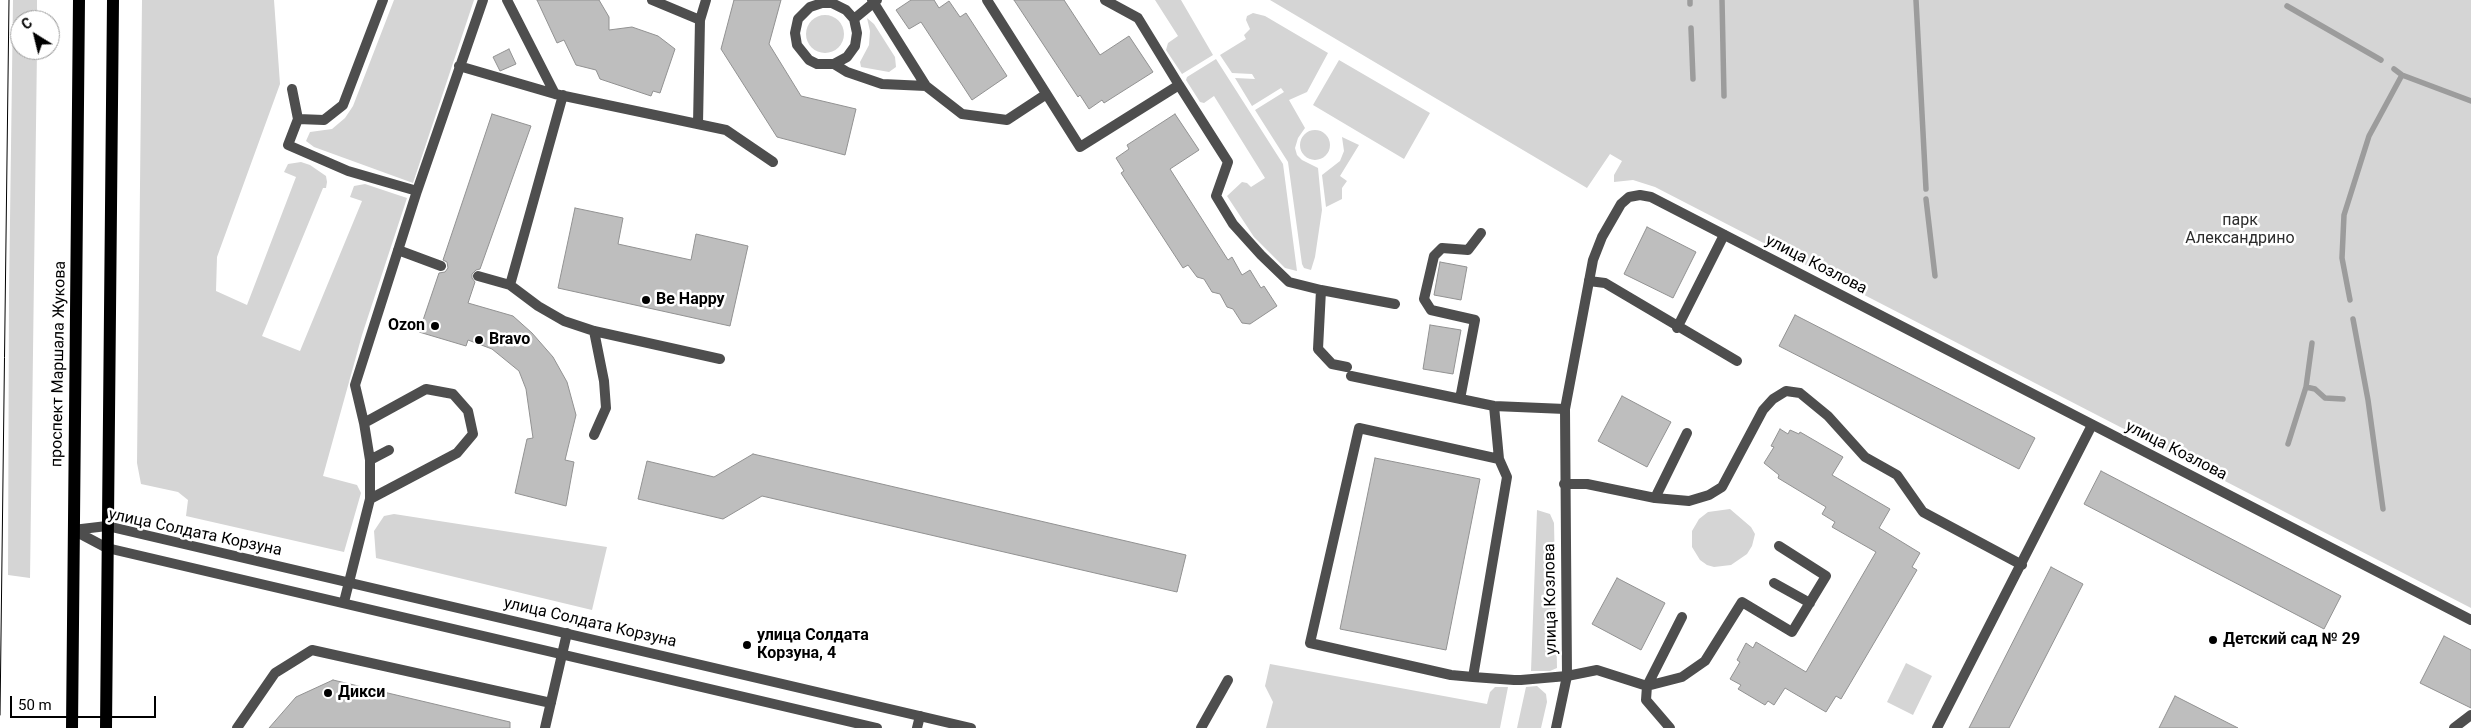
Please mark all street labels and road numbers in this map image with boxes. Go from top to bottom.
street label: улица Козлова [1762,231,1870,299]
street label: проспект Маршала Жукова [48,261,70,467]
street label: улица Козлова [2122,417,2230,485]
street label: улица Солдата Корзуна [107,505,283,561]
street label: улица Козлова [1540,543,1562,655]
street label: улица Солдата Корзуна [502,594,678,652]

